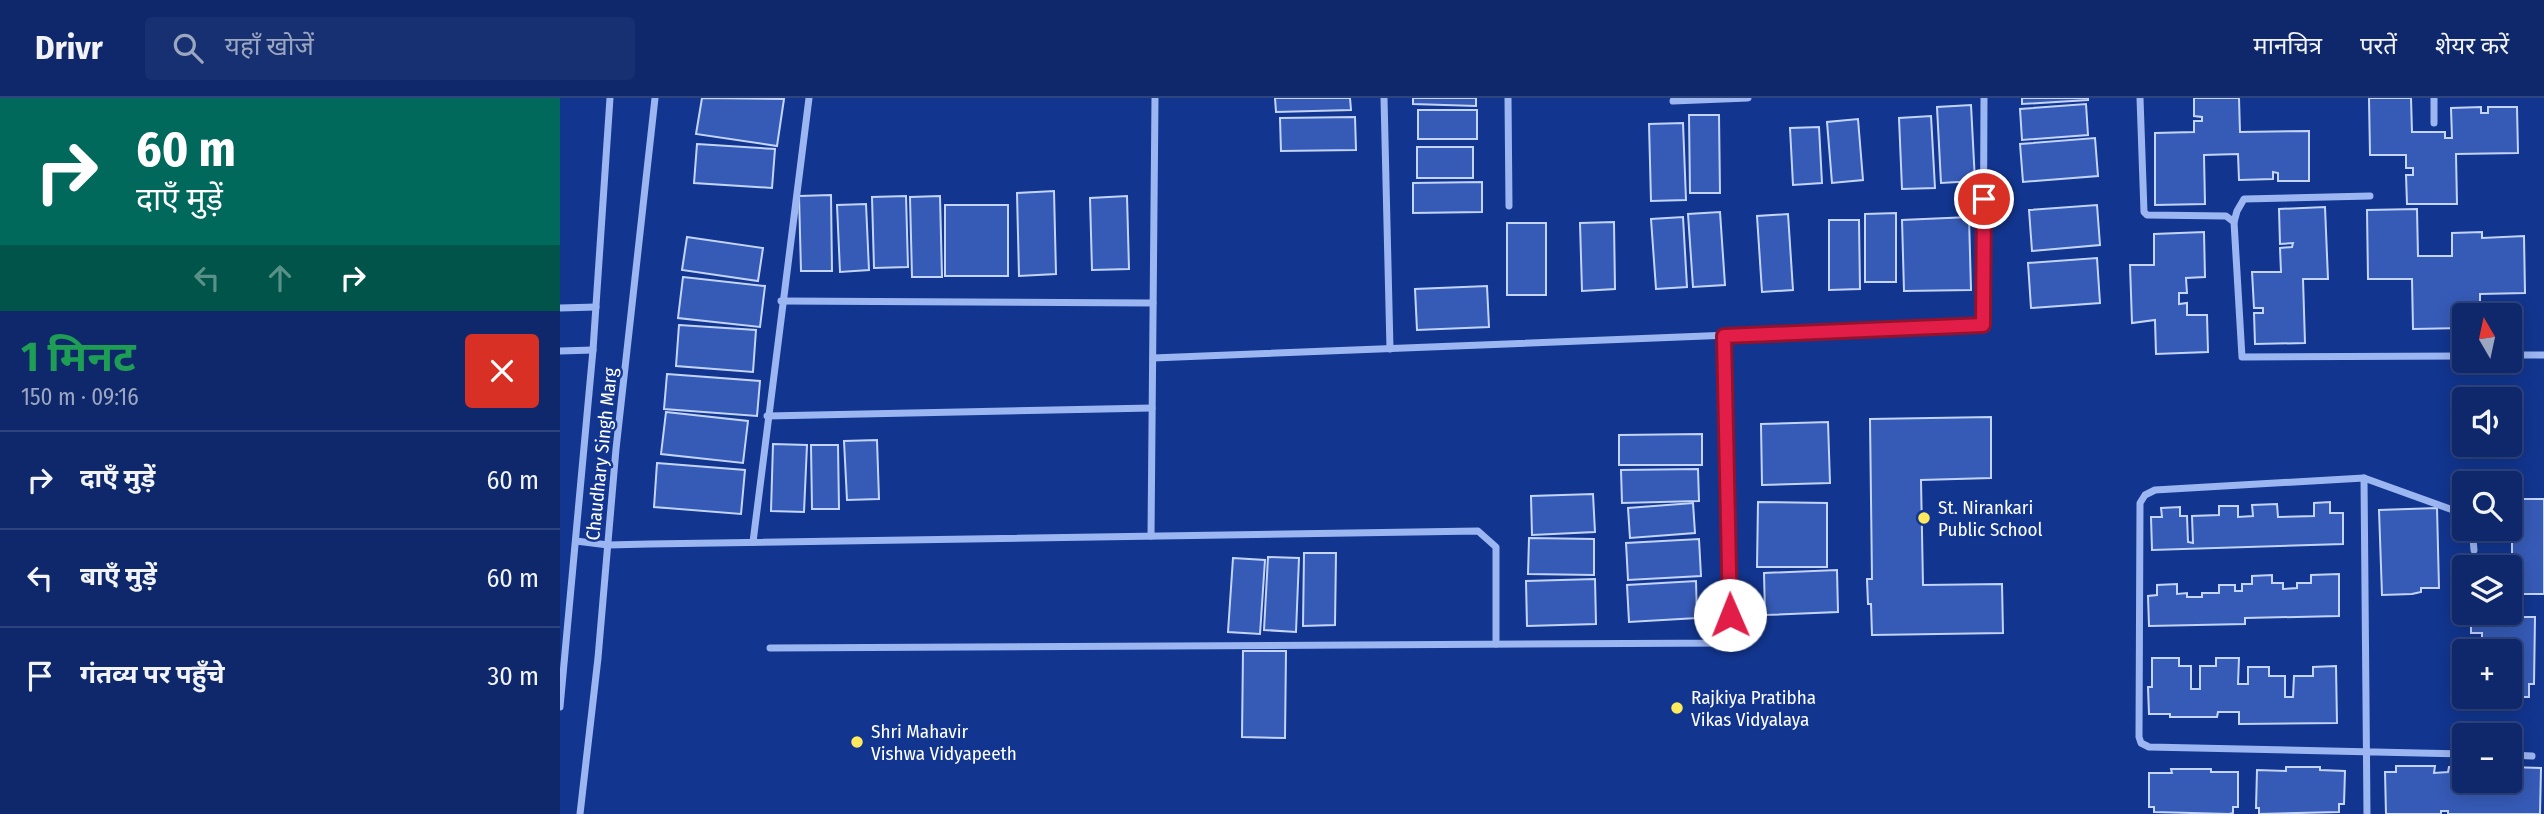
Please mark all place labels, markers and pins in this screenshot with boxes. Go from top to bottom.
pin [1954,169,2014,229]
place label: St. Nirankari Public School [1938,496,2043,541]
marker: St. Nirankari Public School [1916,510,1932,526]
place label: Rajkiya Pratibha Vikas Vidyalaya [1691,686,1816,731]
marker: Rajkiya Pratibha Vikas Vidyalaya [1669,700,1685,716]
place label: Shri Mahavir Vishwa Vidyapeeth [871,720,1017,765]
marker: Shri Mahavir Vishwa Vidyapeeth [849,734,865,750]

